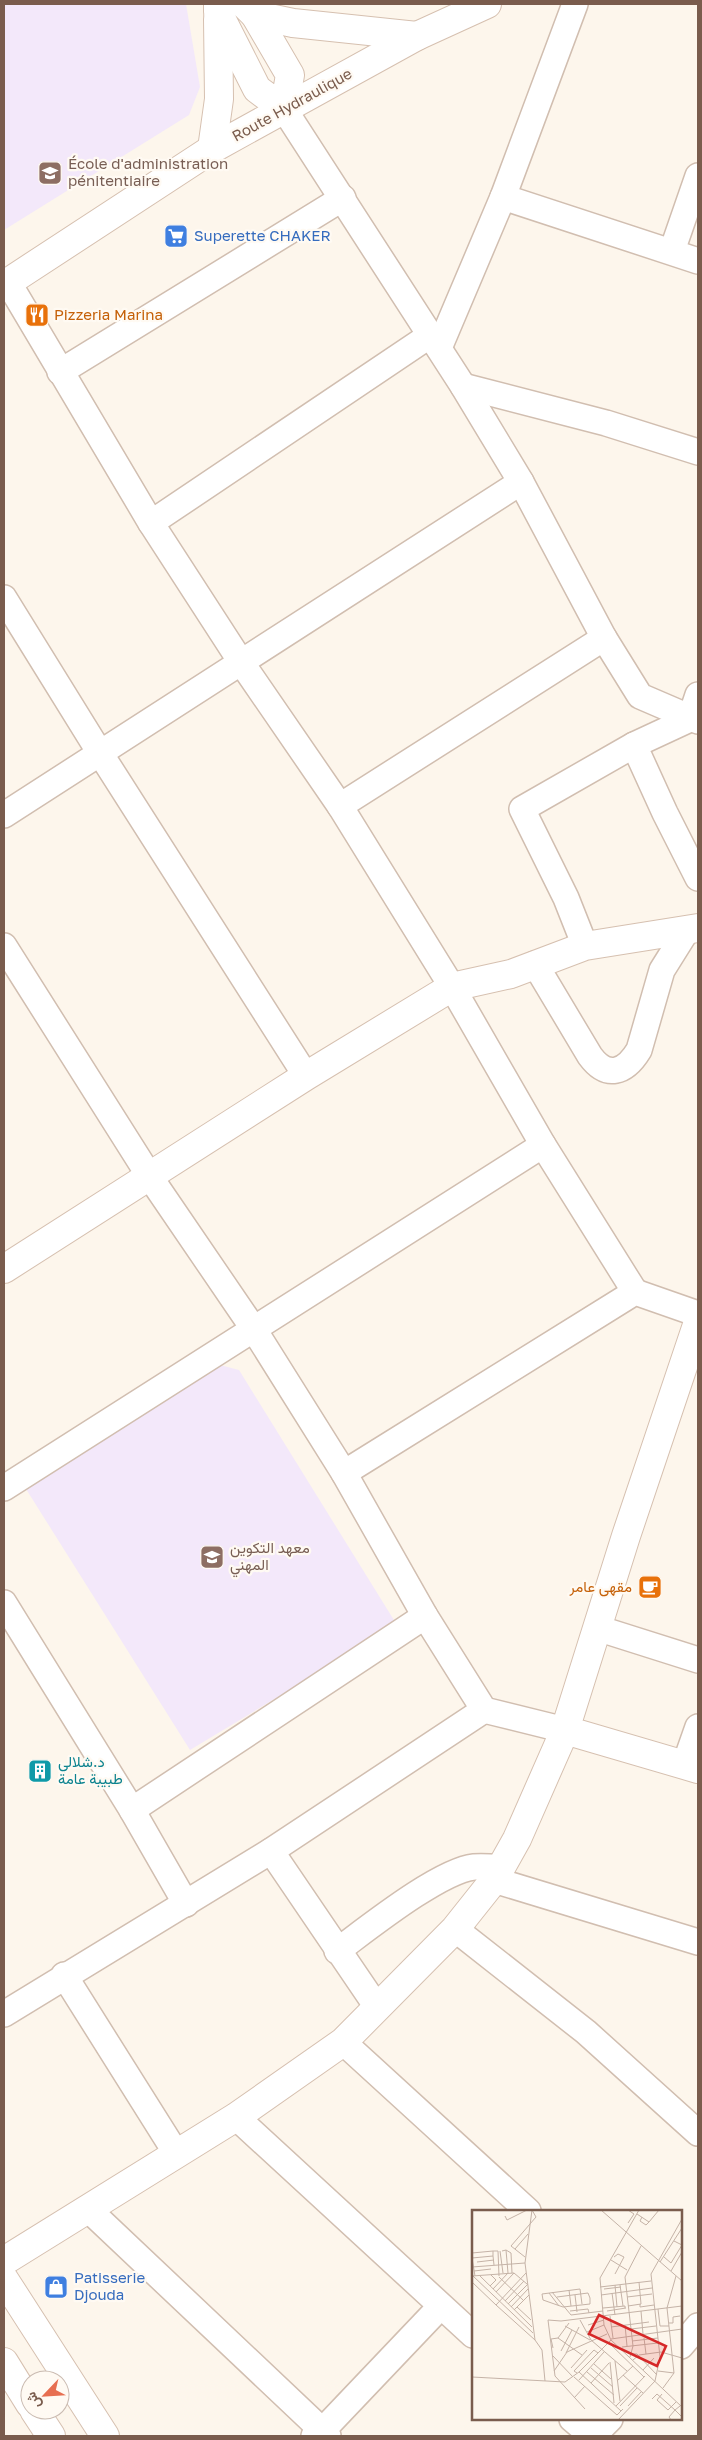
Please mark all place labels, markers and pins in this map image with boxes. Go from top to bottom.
place label: École d'administration pénitentiaire [68,154,228,189]
school or university icon: École d'administration pénitentiaire [37,160,63,186]
supermarket icon: Superette CHAKER [163,223,189,249]
place label: Superette CHAKER [194,226,331,244]
restaurant icon: Pizzeria Marina [24,302,50,328]
place label: Pizzeria Marina [54,305,163,323]
place label: معهد التكوين المهني [230,1538,310,1578]
school or university icon: معهد التكوين المهني [199,1544,225,1570]
cafe icon: مقهى عامر [637,1574,663,1600]
place label: مقهى عامر [568,1577,632,1597]
place label: د.شلالي طبيبة عامة [58,1752,123,1788]
building icon: د.شلالي طبيبة عامة [27,1758,53,1784]
place label: Patisserie Djouda [74,2268,145,2303]
shop icon: Patisserie Djouda [43,2274,69,2300]

